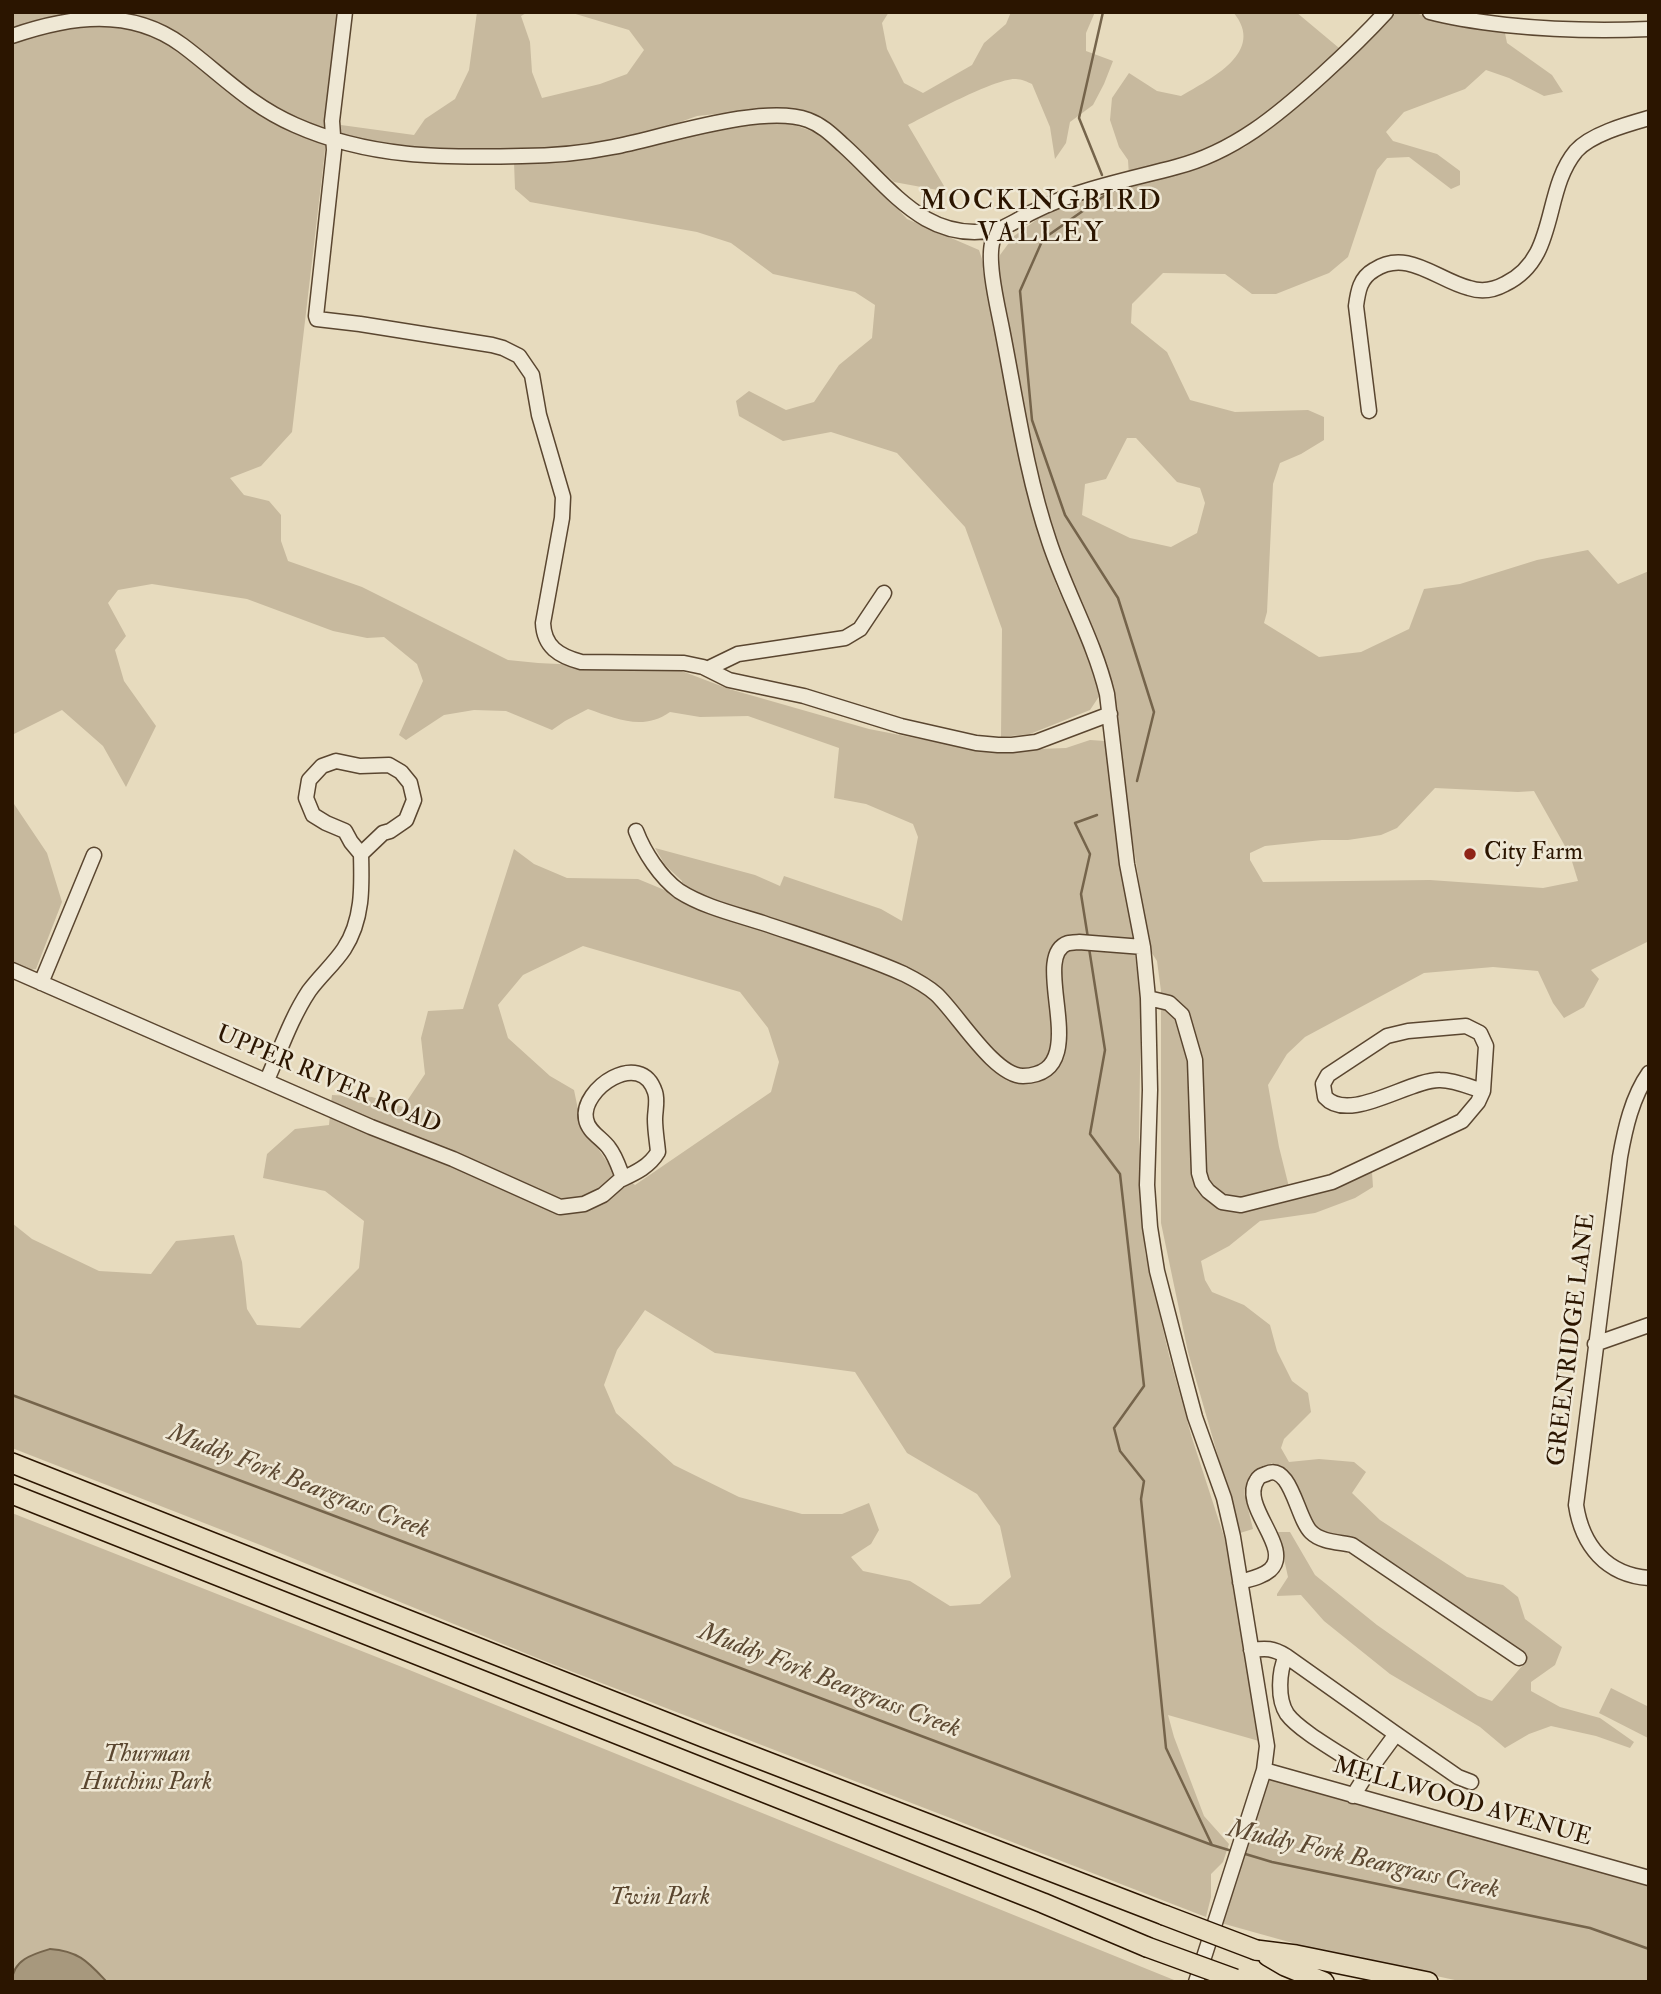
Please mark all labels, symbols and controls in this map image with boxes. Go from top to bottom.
district label: MOCKINGBIRD VALLEY [921,186,1161,252]
place label: City Farm [1484,840,1583,868]
marker: City Farm [1462,846,1478,862]
street label: UPPER RIVER ROAD [211,1021,445,1141]
street label: GREENRIDGE LANE [1543,1212,1603,1468]
water label: Muddy Fork Beargrass Creek [163,1419,433,1547]
water label: Muddy Fork Beargrass Creek [694,1618,964,1746]
park label: Thurman Hutchins Park [82,1742,212,1798]
street label: MELLWOOD AVENUE [1330,1752,1594,1854]
water label: Muddy Fork Beargrass Creek [1224,1815,1502,1907]
park label: Twin Park [610,1885,710,1913]

